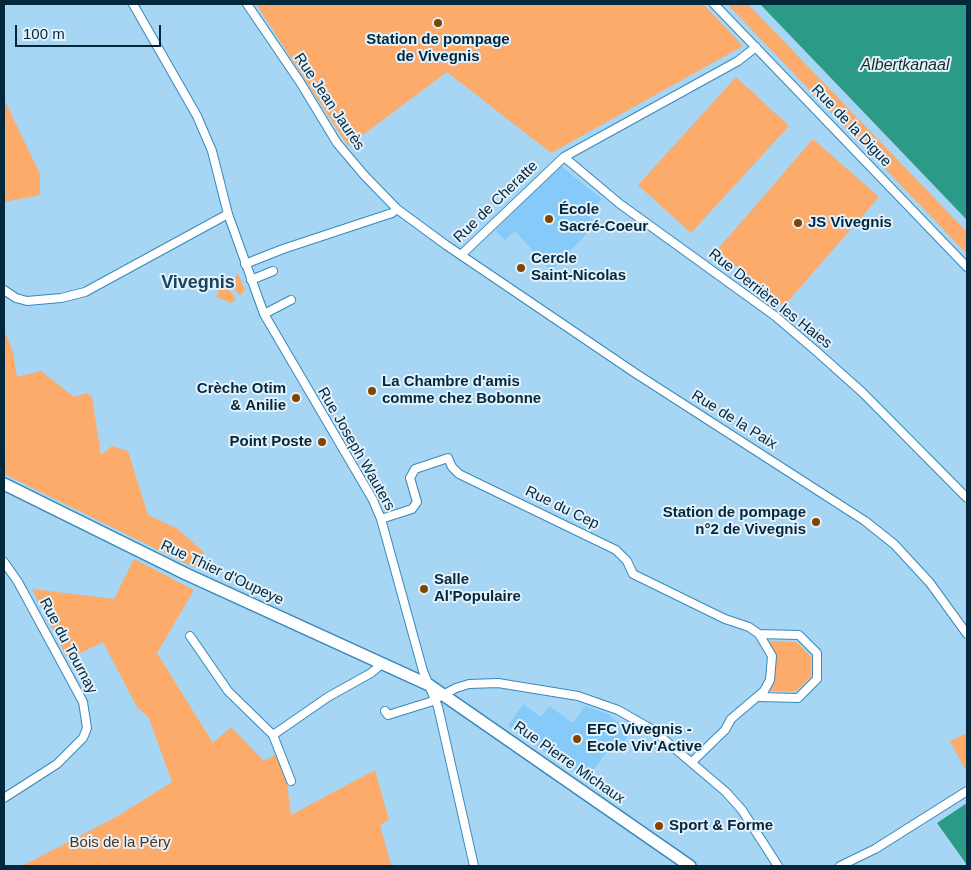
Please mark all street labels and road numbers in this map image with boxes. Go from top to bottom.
street label: Rue Jean Jaurès [290,50,368,154]
street label: Rue de la Digue [807,81,895,171]
street label: Rue de Cheratte [450,157,542,247]
street label: Rue Derrière les Haies [705,245,835,353]
street label: Rue Joseph Wauters [313,384,399,514]
street label: Rue de la Paix [688,387,780,453]
street label: Rue du Cep [522,482,602,534]
street label: Rue Thier d'Oupeye [158,537,286,609]
street label: Rue du Tournay [35,595,101,697]
street label: Rue Pierre Michaux [510,718,628,808]

